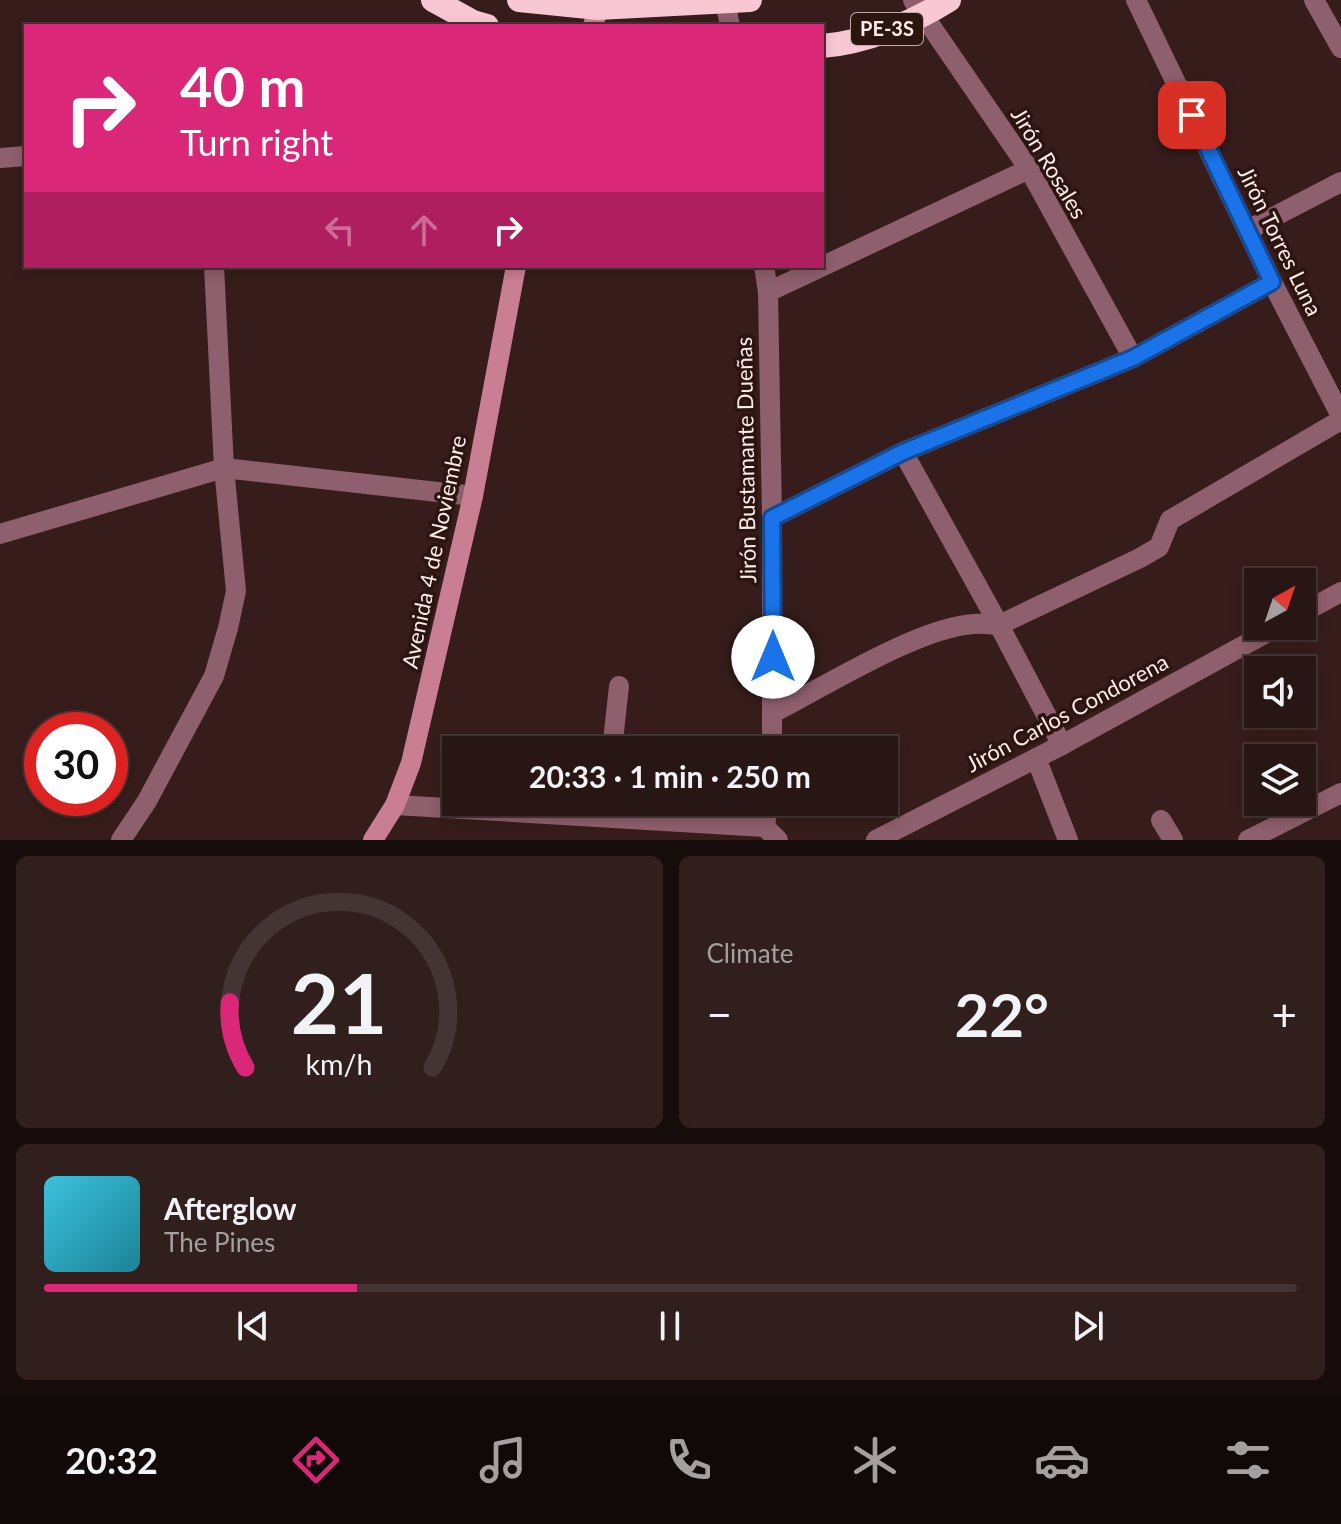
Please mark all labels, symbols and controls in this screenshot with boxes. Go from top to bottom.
road number: PE-3S [851,13,923,45]
text: 40 m [180,52,305,119]
icon: right [48,56,152,160]
pin [1158,81,1226,149]
icon: arrive [1170,93,1214,137]
street label: Jirón Rosales [1006,102,1093,223]
text: Turn right [180,120,333,164]
street label: Jirón Torres Luna [1233,162,1328,320]
icon: left [318,208,362,252]
icon: ahead [402,208,446,252]
icon: right [486,208,530,252]
street label: Jirón Bustamante Dueñas [730,337,761,583]
street label: Avenida 4 de Noviembre [396,433,471,671]
north arrow [1244,568,1316,640]
map controls [1244,568,1316,816]
position arrow [731,615,815,699]
street label: Jirón Carlos Condorena [961,648,1173,777]
button: sound [1244,656,1316,728]
speed limit sign: 30 [24,712,128,816]
button: layers [1244,744,1316,816]
text: 20:33 · 1 min · 250 m [529,758,811,794]
text: Climate [707,937,793,969]
text: 21 [291,952,388,1052]
text: 22° [954,978,1049,1050]
text: − [707,988,732,1040]
text: + [1271,988,1297,1040]
text: km/h [306,1047,373,1081]
text: Afterglow [164,1190,297,1226]
text: The Pines [164,1226,275,1258]
icon: previous [231,1304,275,1348]
icon: pause [648,1304,692,1348]
icon: next [1066,1304,1110,1348]
icon: directions [288,1432,344,1488]
icon: music [475,1432,531,1488]
icon: phone [661,1432,717,1488]
icon: climate [847,1432,903,1488]
icon: car [1034,1432,1090,1488]
icon: filters [1220,1432,1276,1488]
text: 20:32 [65,1438,158,1482]

